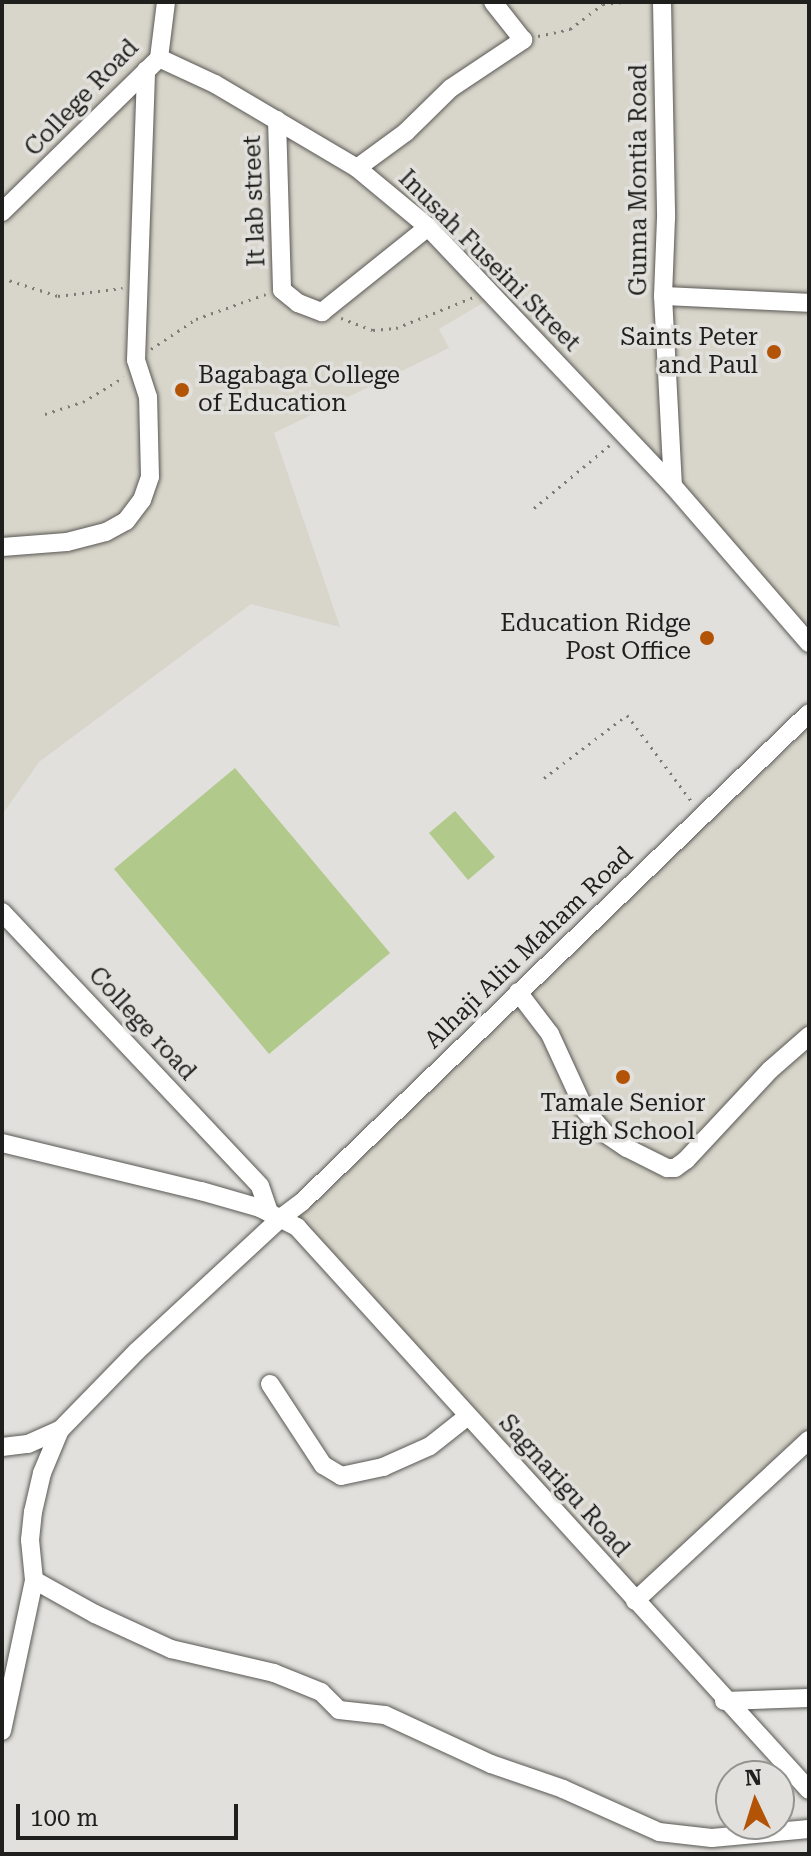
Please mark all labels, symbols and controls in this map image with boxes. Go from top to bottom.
street label: College Road [19,34,145,162]
street label: Gunna Montia Road [625,64,653,296]
street label: It lab street [238,135,272,267]
street label: Inusah Fuseini Street [392,164,586,358]
place label: Saints Peter and Paul [621,324,758,380]
marker: Saints Peter and Paul [765,343,783,361]
place label: Bagabaga College of Education [198,362,400,418]
marker: Bagabaga College of Education [173,381,191,399]
place label: Education Ridge Post Office [500,610,691,666]
marker: Education Ridge Post Office [698,629,716,647]
street label: Alhaji Aliu Maham Road [419,841,639,1055]
street label: College road [82,961,202,1087]
marker: Tamale Senior High School [614,1068,632,1086]
place label: Tamale Senior High School [540,1090,706,1146]
street label: Sagnarigu Road [493,1409,635,1563]
north arrow [715,1760,795,1840]
text: N [744,1764,763,1791]
scale bar [20,1788,242,1838]
text: 100 m [30,1804,98,1832]

